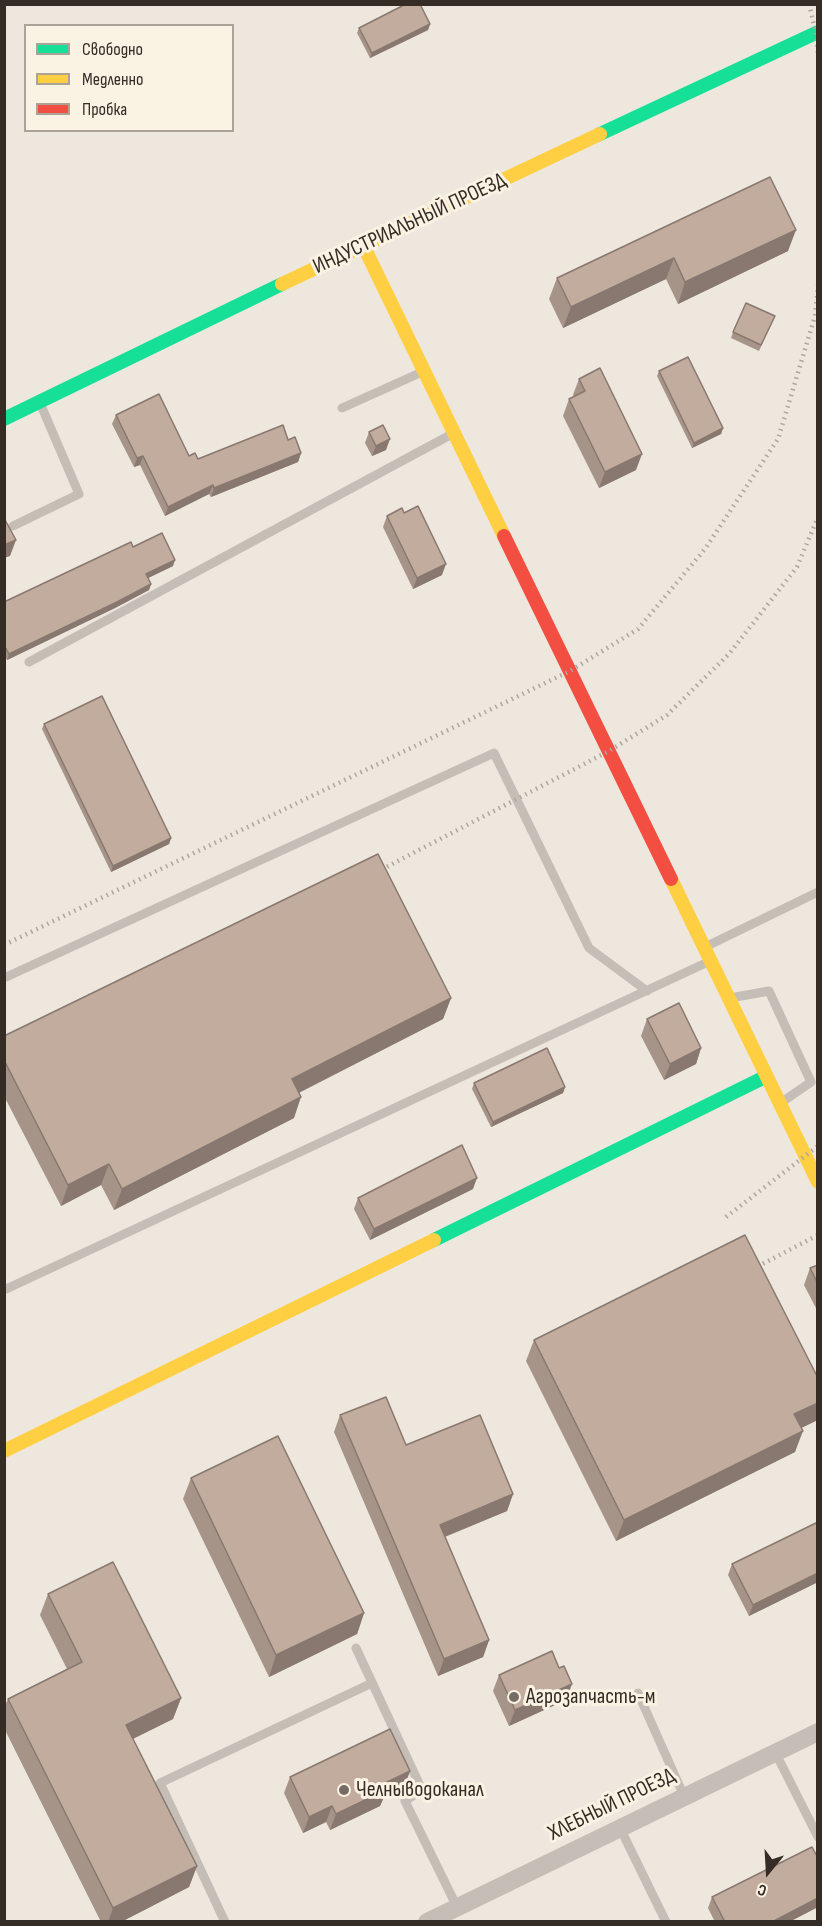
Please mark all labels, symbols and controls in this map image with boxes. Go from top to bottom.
legend [24,24,234,132]
text: Свободно [82,39,143,60]
text: Медленно [82,69,144,90]
text: Пробка [82,99,127,120]
street label: ИНДУСТРИАЛЬНЫЙ ПРОЕЗД [309,168,511,280]
place label: Агрозапчасть-м [526,1684,656,1710]
marker: Агрозапчасть-м [507,1690,521,1704]
street label: ХЛЕБНЫЙ ПРОЕЗД [544,1763,680,1847]
place label: Челныводоканал [356,1777,484,1803]
marker: Челныводоканал [337,1783,351,1797]
north arrow [738,1842,798,1902]
text: С [755,1879,769,1900]

